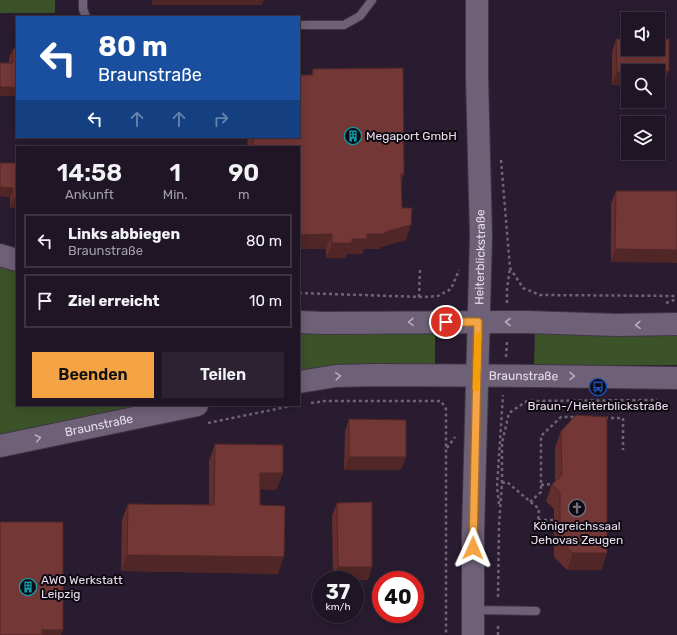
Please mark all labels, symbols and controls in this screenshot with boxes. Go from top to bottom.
map controls [621,12,665,160]
button: sound [621,12,665,56]
text: 80 m [98,30,168,63]
icon: left [32,32,84,84]
text: Braunstraße [98,64,202,86]
button: search [621,64,665,108]
icon: left [84,108,106,130]
icon: ahead [126,108,148,130]
icon: ahead [168,108,190,130]
icon: right [210,108,232,130]
button: layers [621,116,665,160]
building icon: Megaport GmbH [343,126,363,146]
place label: Megaport GmbH [366,129,457,143]
text: 14:58 [57,159,122,187]
text: 1 [169,159,181,187]
text: 90 [228,159,259,187]
text: Ankunft [65,187,114,202]
text: Min. [163,187,187,202]
text: m [238,187,249,202]
street label: Heiterblickstraße [472,209,488,305]
text: Links abbiegen [68,225,180,243]
icon: left [34,230,56,252]
text: 80 m [246,232,282,250]
text: Braunstraße [68,243,143,258]
icon: arrive [34,290,56,312]
text: Ziel erreicht [68,292,160,310]
text: 10 m [249,292,282,310]
pin [429,305,463,339]
icon: arrive [435,311,457,333]
one-way arrow [408,318,414,326]
one-way arrow [505,318,511,326]
one-way arrow [635,320,641,329]
button: Beenden [32,352,154,398]
button: Teilen [162,352,284,398]
street label: Braunstraße [489,369,559,383]
one-way arrow [334,372,341,381]
one-way arrow [569,372,575,380]
bus stop icon: Braun-/Heiterblickstraße [588,377,608,397]
place label: Braun-/Heiterblickstraße [527,399,669,413]
street label: Braunstraße [63,411,135,439]
one-way arrow [35,435,41,443]
church icon: Königreichssaal Jehovas Zeugen [567,498,587,518]
place label: Königreichssaal Jehovas Zeugen [531,519,623,547]
position arrow [452,527,494,569]
speed limit sign: 40 [372,571,424,623]
place label: AWO Werkstatt Leipzig [41,573,123,601]
building icon: AWO Werkstatt Leipzig [18,577,38,597]
text: 37 [326,580,350,604]
text: km/h [326,601,350,613]

